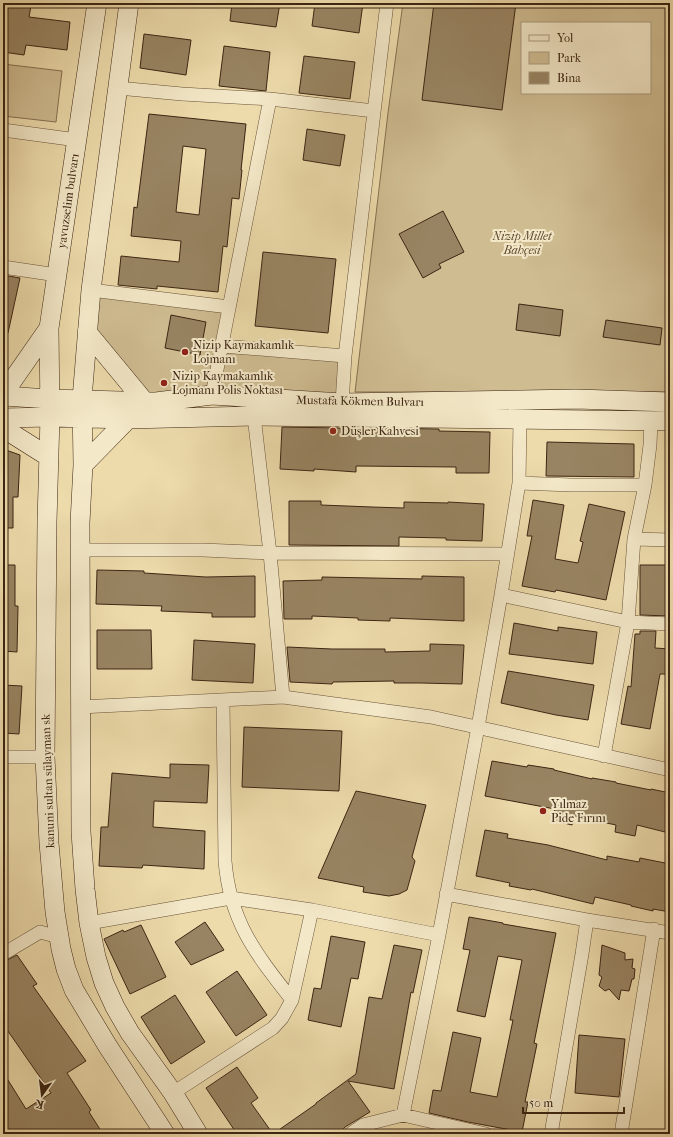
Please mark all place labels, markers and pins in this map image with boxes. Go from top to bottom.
place label: Nizip Kaymakamlık Lojmanı [193,338,295,366]
marker: Nizip Kaymakamlık Lojmanı [180,347,190,357]
place label: Nizip Kaymakamlık Lojmanı Polis Noktası [172,369,283,397]
marker: Nizip Kaymakamlık Lojmanı Polis Noktası [159,378,169,388]
place label: Düşler Kahvesi [341,424,419,439]
marker: Düşler Kahvesi [328,426,338,436]
place label: Yılmaz Pide Fırını [550,797,606,825]
marker: Yılmaz Pide Fırını [538,806,548,816]

